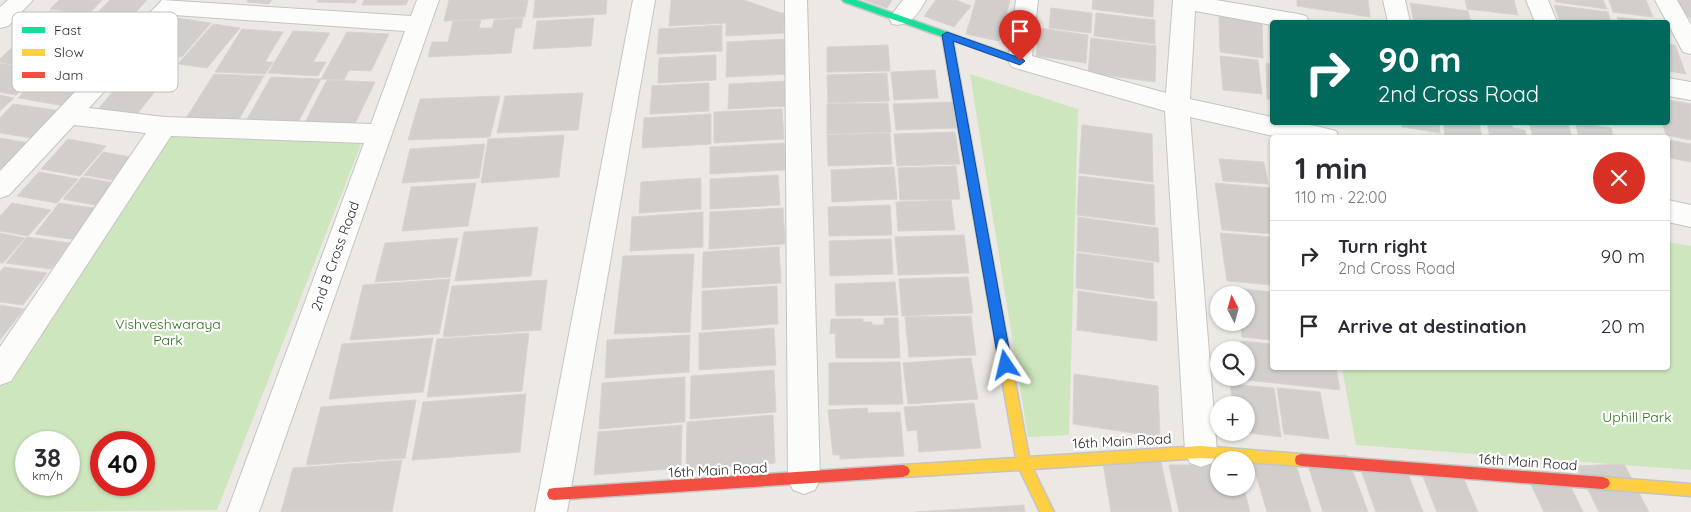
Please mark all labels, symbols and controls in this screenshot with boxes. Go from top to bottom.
pin [999,10,1041,61]
legend [12,12,178,92]
icon: arrive [1006,17,1034,45]
text: Fast [54,21,82,39]
text: 90 m [1378,37,1461,81]
icon: right [1295,40,1360,105]
text: Slow [54,43,84,61]
text: Jam [54,66,83,84]
text: 2nd Cross Road [1378,80,1539,108]
text: 1 min [1295,149,1368,187]
button: close [1593,152,1645,204]
text: 110 m · 22:00 [1295,187,1387,207]
street label: 2nd B Cross Road [307,199,363,313]
text: Turn right [1338,234,1427,258]
icon: right [1295,242,1323,270]
text: 90 m [1601,244,1645,268]
text: 2nd Cross Road [1338,258,1455,278]
north arrow [1210,286,1255,331]
map controls [1210,286,1255,496]
icon: arrive [1295,312,1323,340]
text: Arrive at destination [1338,314,1527,338]
text: 20 m [1601,314,1645,338]
park label: Vishveshwaraya Park [115,315,221,349]
position arrow [979,338,1031,390]
button: search [1210,341,1255,386]
button: + [1210,396,1255,441]
park label: Uphill Park [1602,408,1672,426]
street label: 16th Main Road [1072,429,1172,453]
speed limit sign: 40 [90,431,155,496]
text: 38 [34,442,61,473]
street label: 16th Main Road [1478,450,1578,474]
button: − [1210,451,1255,496]
street label: 16th Main Road [668,458,768,482]
text: km/h [32,468,63,483]

